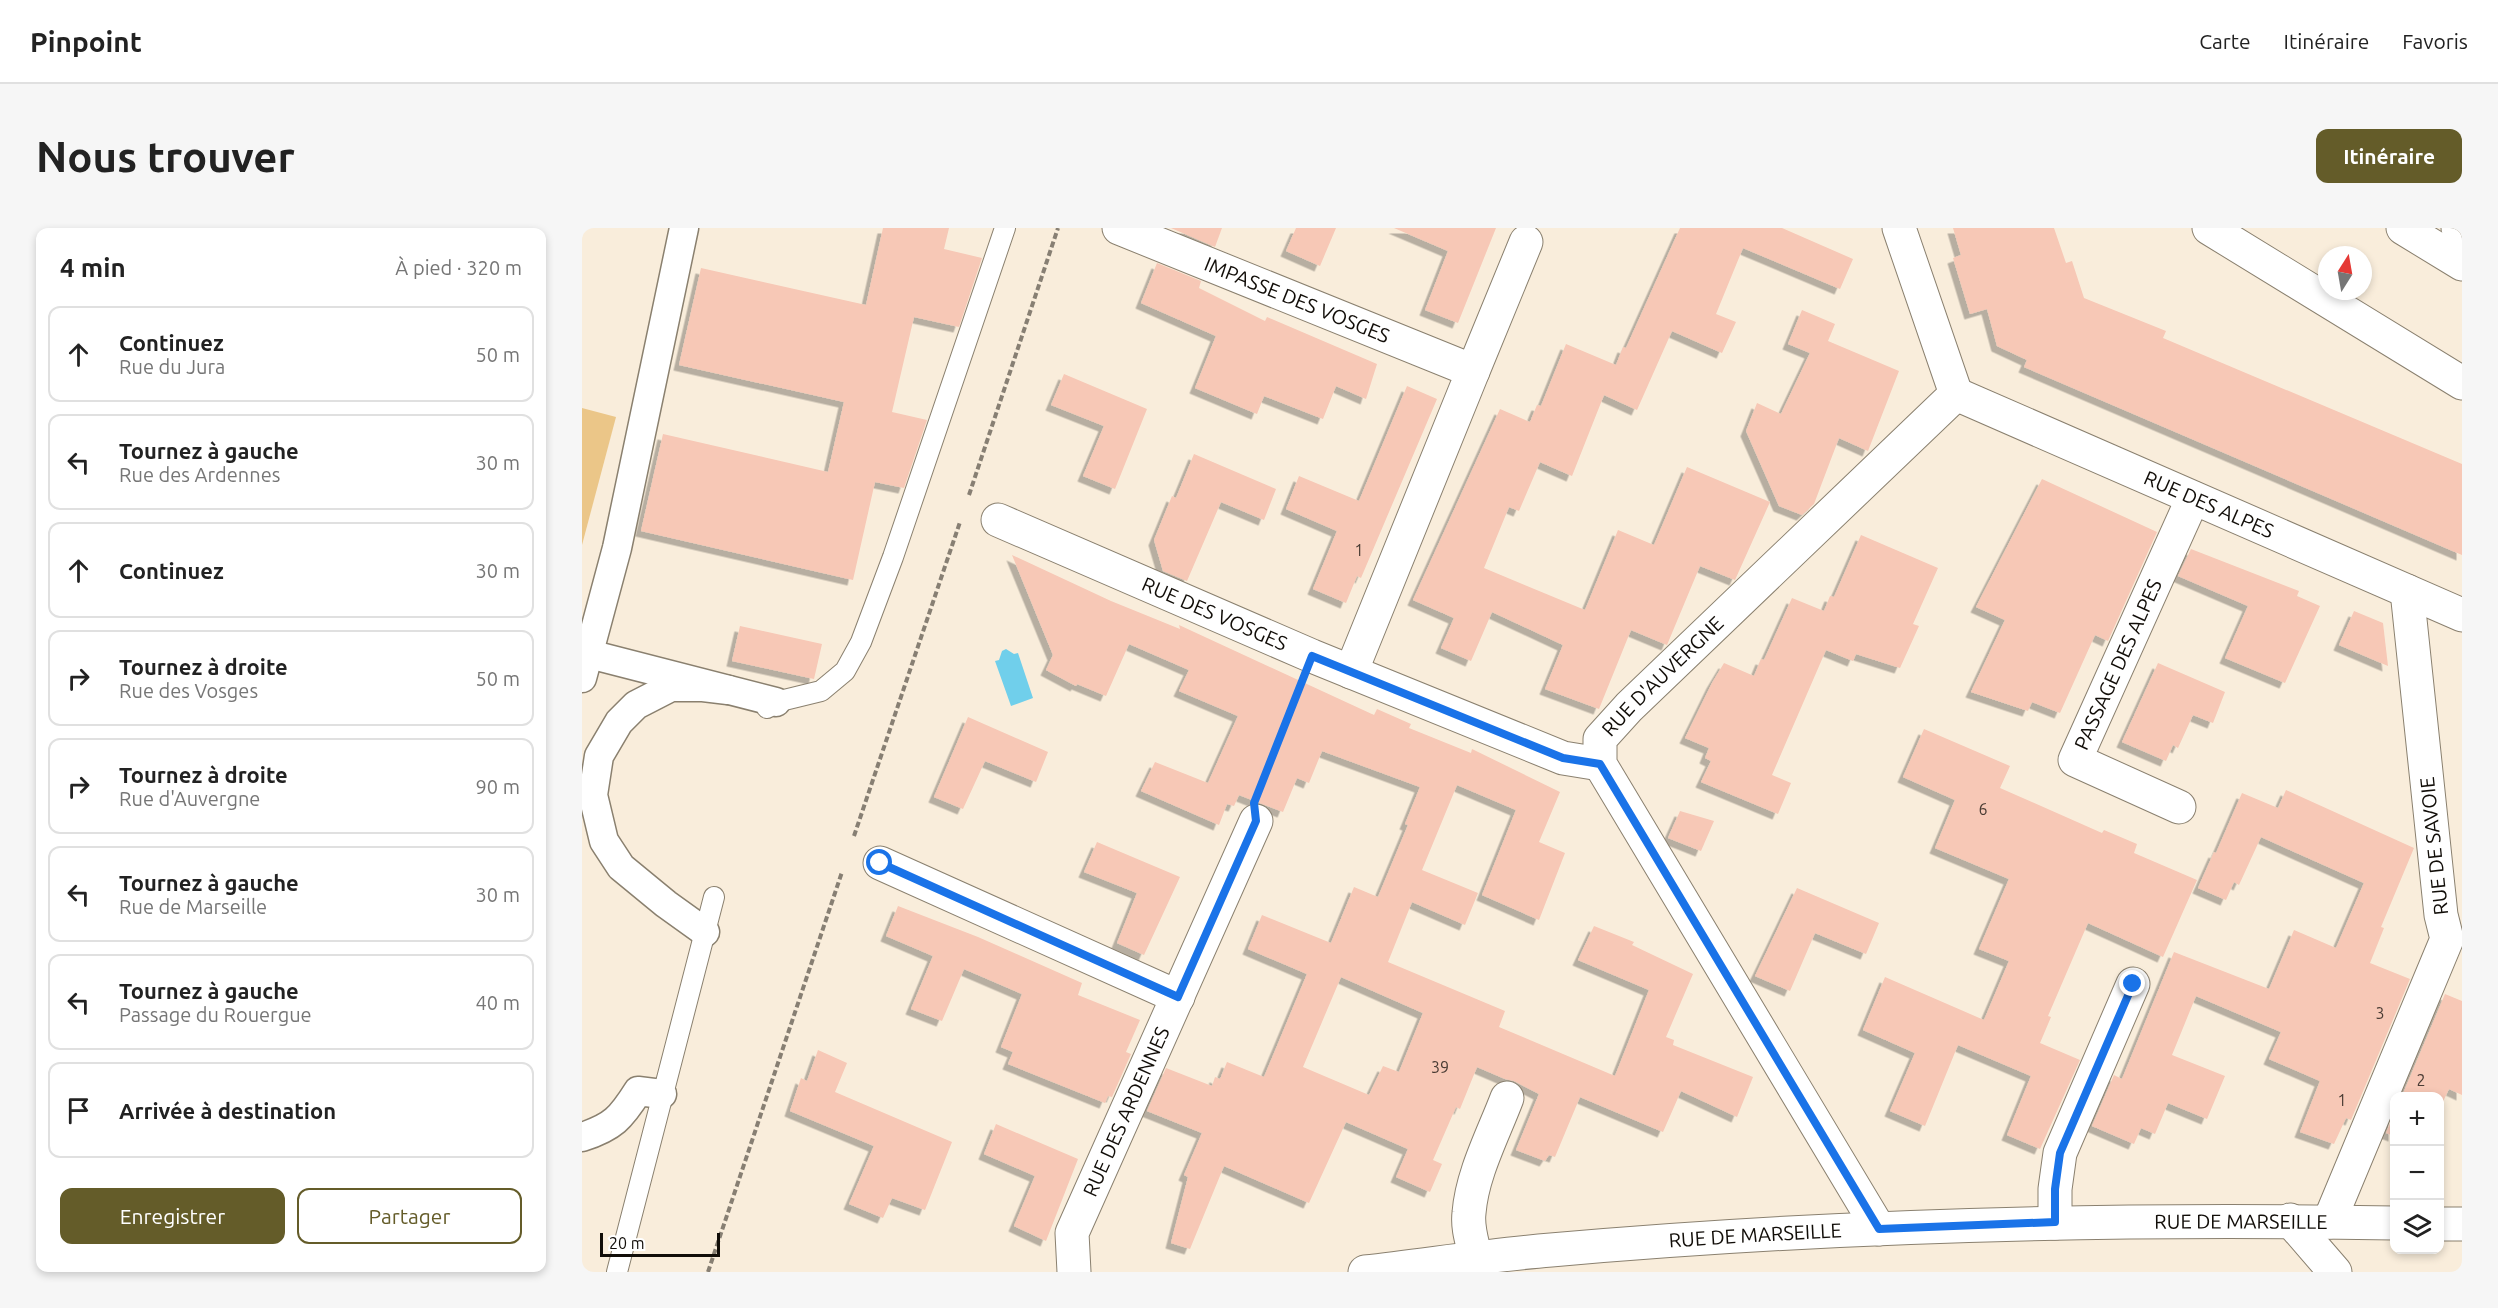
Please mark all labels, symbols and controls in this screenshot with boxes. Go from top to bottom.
text: Pinpoint [30,26,142,57]
text: Carte [2199,29,2251,53]
text: Itinéraire [2284,29,2369,53]
text: Favoris [2402,29,2468,53]
button: Itinéraire [2316,129,2462,183]
text: Nous trouver [36,133,295,180]
north arrow [2318,246,2372,300]
street label: IMPASSE DES VOSGES [1201,252,1393,347]
text: 4 min [60,253,126,282]
text: À pied · 320 m [395,256,522,279]
text: Continuez [119,330,224,355]
icon: ahead [62,338,95,371]
text: 50 m [476,343,520,366]
text: Rue du Jura [119,355,225,378]
text: Tournez à gauche [119,438,299,463]
icon: left [62,446,95,479]
text: 30 m [476,451,520,474]
text: Rue des Ardennes [119,463,280,486]
street label: RUE DES ALPES [2141,466,2278,542]
house number: 1 [1354,541,1364,559]
icon: ahead [62,554,95,587]
text: Continuez [119,558,224,583]
text: 30 m [476,559,520,582]
street label: RUE DES VOSGES [1139,572,1291,655]
street label: PASSAGE DES ALPES [2069,575,2166,753]
street label: RUE D'AUVERGNE [1597,611,1728,740]
text: Tournez à droite [119,654,288,679]
icon: right [62,662,95,695]
text: 50 m [476,667,520,690]
text: Rue des Vosges [119,679,258,702]
text: Tournez à droite [119,762,288,787]
icon: right [62,770,95,803]
text: 90 m [476,775,520,798]
street label: RUE DE SAVOIE [2415,776,2452,916]
text: Rue d'Auvergne [119,787,260,810]
house number: 6 [1978,800,1988,818]
route start [866,849,892,875]
text: Tournez à gauche [119,870,299,895]
icon: left [62,878,95,911]
text: 30 m [476,883,520,906]
text: Rue de Marseille [119,895,267,918]
route end [2119,970,2145,996]
text: Tournez à gauche [119,978,299,1003]
icon: left [62,986,95,1019]
text: 40 m [476,991,520,1014]
text: Passage du Rouergue [119,1003,312,1026]
house number: 3 [2375,1004,2385,1022]
street label: RUE DES ARDENNES [1078,1023,1174,1200]
house number: 39 [1431,1058,1449,1076]
house number: 2 [2416,1071,2426,1089]
house number: 1 [2337,1091,2347,1109]
map controls [2390,1092,2444,1254]
button: + [2390,1092,2444,1146]
icon: arrive [62,1094,95,1127]
text: Arrivée à destination [119,1098,336,1123]
button: − [2390,1146,2444,1200]
button: Enregistrer [60,1188,285,1244]
button: Partager [297,1188,522,1244]
button: layers [2390,1200,2444,1254]
street label: RUE DE MARSEILLE [2154,1209,2328,1233]
street label: RUE DE MARSEILLE [1668,1218,1842,1252]
scale bar [600,1230,720,1258]
text: 20 m [609,1234,645,1252]

